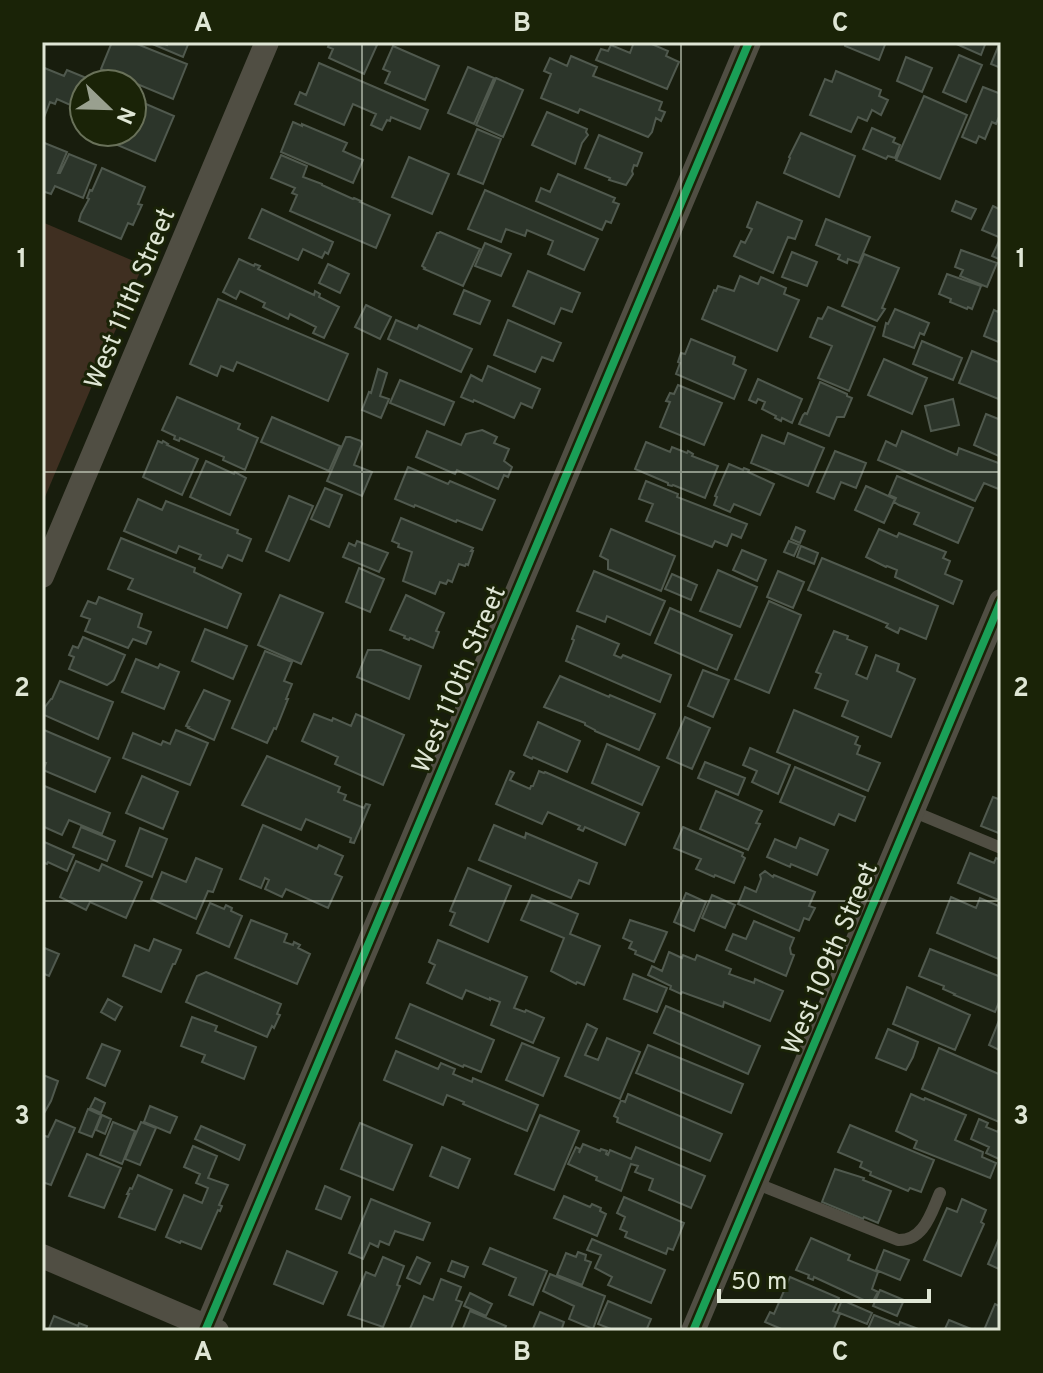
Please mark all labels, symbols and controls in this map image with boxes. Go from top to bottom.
text: A [194,8,212,41]
text: B [513,8,531,41]
text: C [832,8,848,41]
north arrow [68,68,148,148]
text: N [109,102,140,127]
street label: West 111th Street [78,203,184,395]
text: 1 [17,244,27,277]
text: 1 [1016,244,1026,277]
street label: West 110th Street [406,581,515,779]
text: 2 [14,673,30,706]
text: 2 [1013,673,1029,706]
street label: West 109th Street [776,858,887,1060]
text: 3 [14,1101,30,1134]
text: 3 [1013,1101,1029,1134]
scale bar [719,1253,929,1303]
text: 50 m [731,1268,787,1298]
text: A [194,1337,212,1370]
text: B [513,1337,531,1370]
text: C [832,1337,848,1370]

